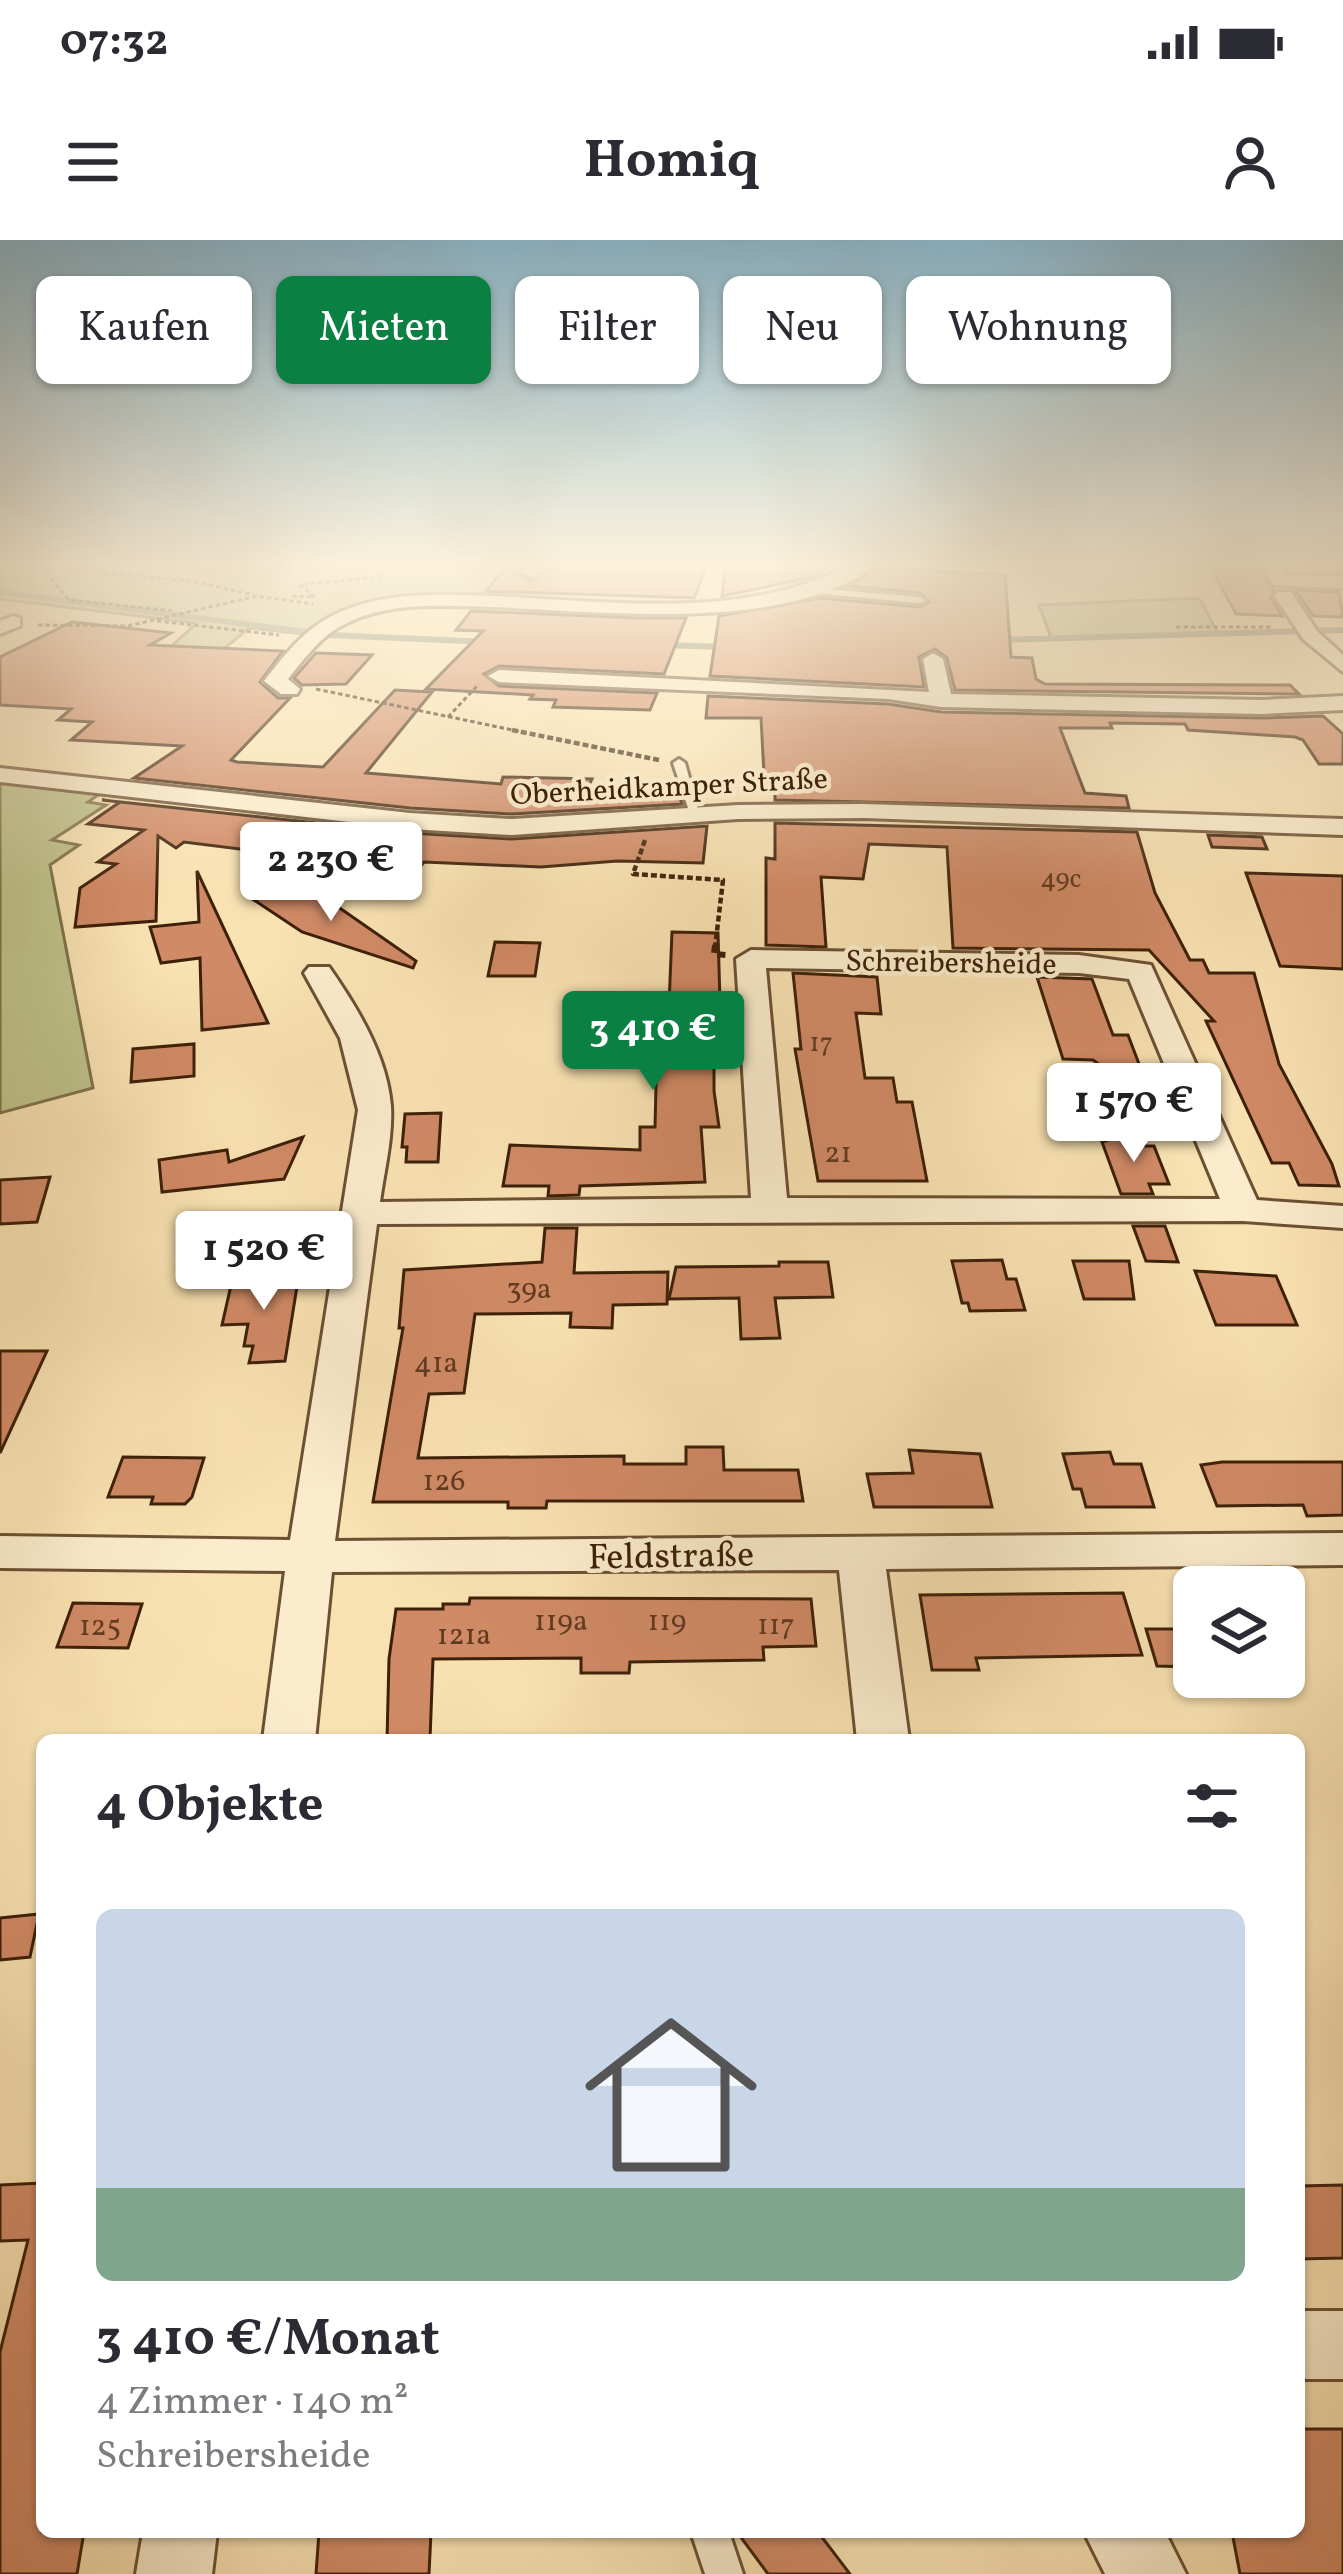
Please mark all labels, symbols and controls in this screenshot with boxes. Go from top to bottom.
text: 07:32 [60,11,168,74]
text: Homiq [584,125,759,200]
icon: menu [60,129,126,195]
icon: person [1217,129,1283,195]
chip: Kaufen [36,276,252,384]
chip: Mieten [276,276,491,384]
chip: Filter [515,276,699,384]
chip: Neu [723,276,882,384]
chip: Wohnung [906,276,1171,384]
street label: Oberheidkamper Straße [509,759,829,817]
pin: 2 230 € [220,822,442,924]
text: 2 230 € [267,834,395,888]
house number: 49c [1040,861,1082,899]
street label: Schreibersheide [845,941,1057,987]
pin: 3 410 € [542,991,764,1093]
text: 3 410 € [589,1003,717,1057]
house number: 17 [809,1025,833,1063]
pin: 1 570 € [1023,1063,1245,1165]
text: 1 570 € [1074,1075,1194,1129]
house number: 21 [824,1133,852,1175]
pin: 1 520 € [153,1211,375,1313]
text: 1 520 € [203,1223,325,1277]
house number: 39a [506,1269,552,1311]
house number: 41a [414,1343,458,1385]
house number: 126 [423,1461,465,1503]
street label: Feldstraße [588,1532,755,1584]
map controls [1173,1566,1305,1698]
button: layers [1173,1566,1305,1698]
house number: 119a [534,1601,588,1643]
house number: 119 [648,1601,686,1643]
house number: 117 [757,1605,795,1647]
house number: 125 [79,1606,121,1648]
house number: 121a [437,1615,491,1657]
text: 4 Objekte [96,1771,324,1842]
icon: filters [1179,1773,1245,1839]
icon: home [563,1987,779,2203]
text: 3 410 €/Monat [96,2305,440,2376]
text: 4 Zimmer · 140 m² [96,2376,408,2430]
text: Schreibersheide [96,2430,371,2484]

